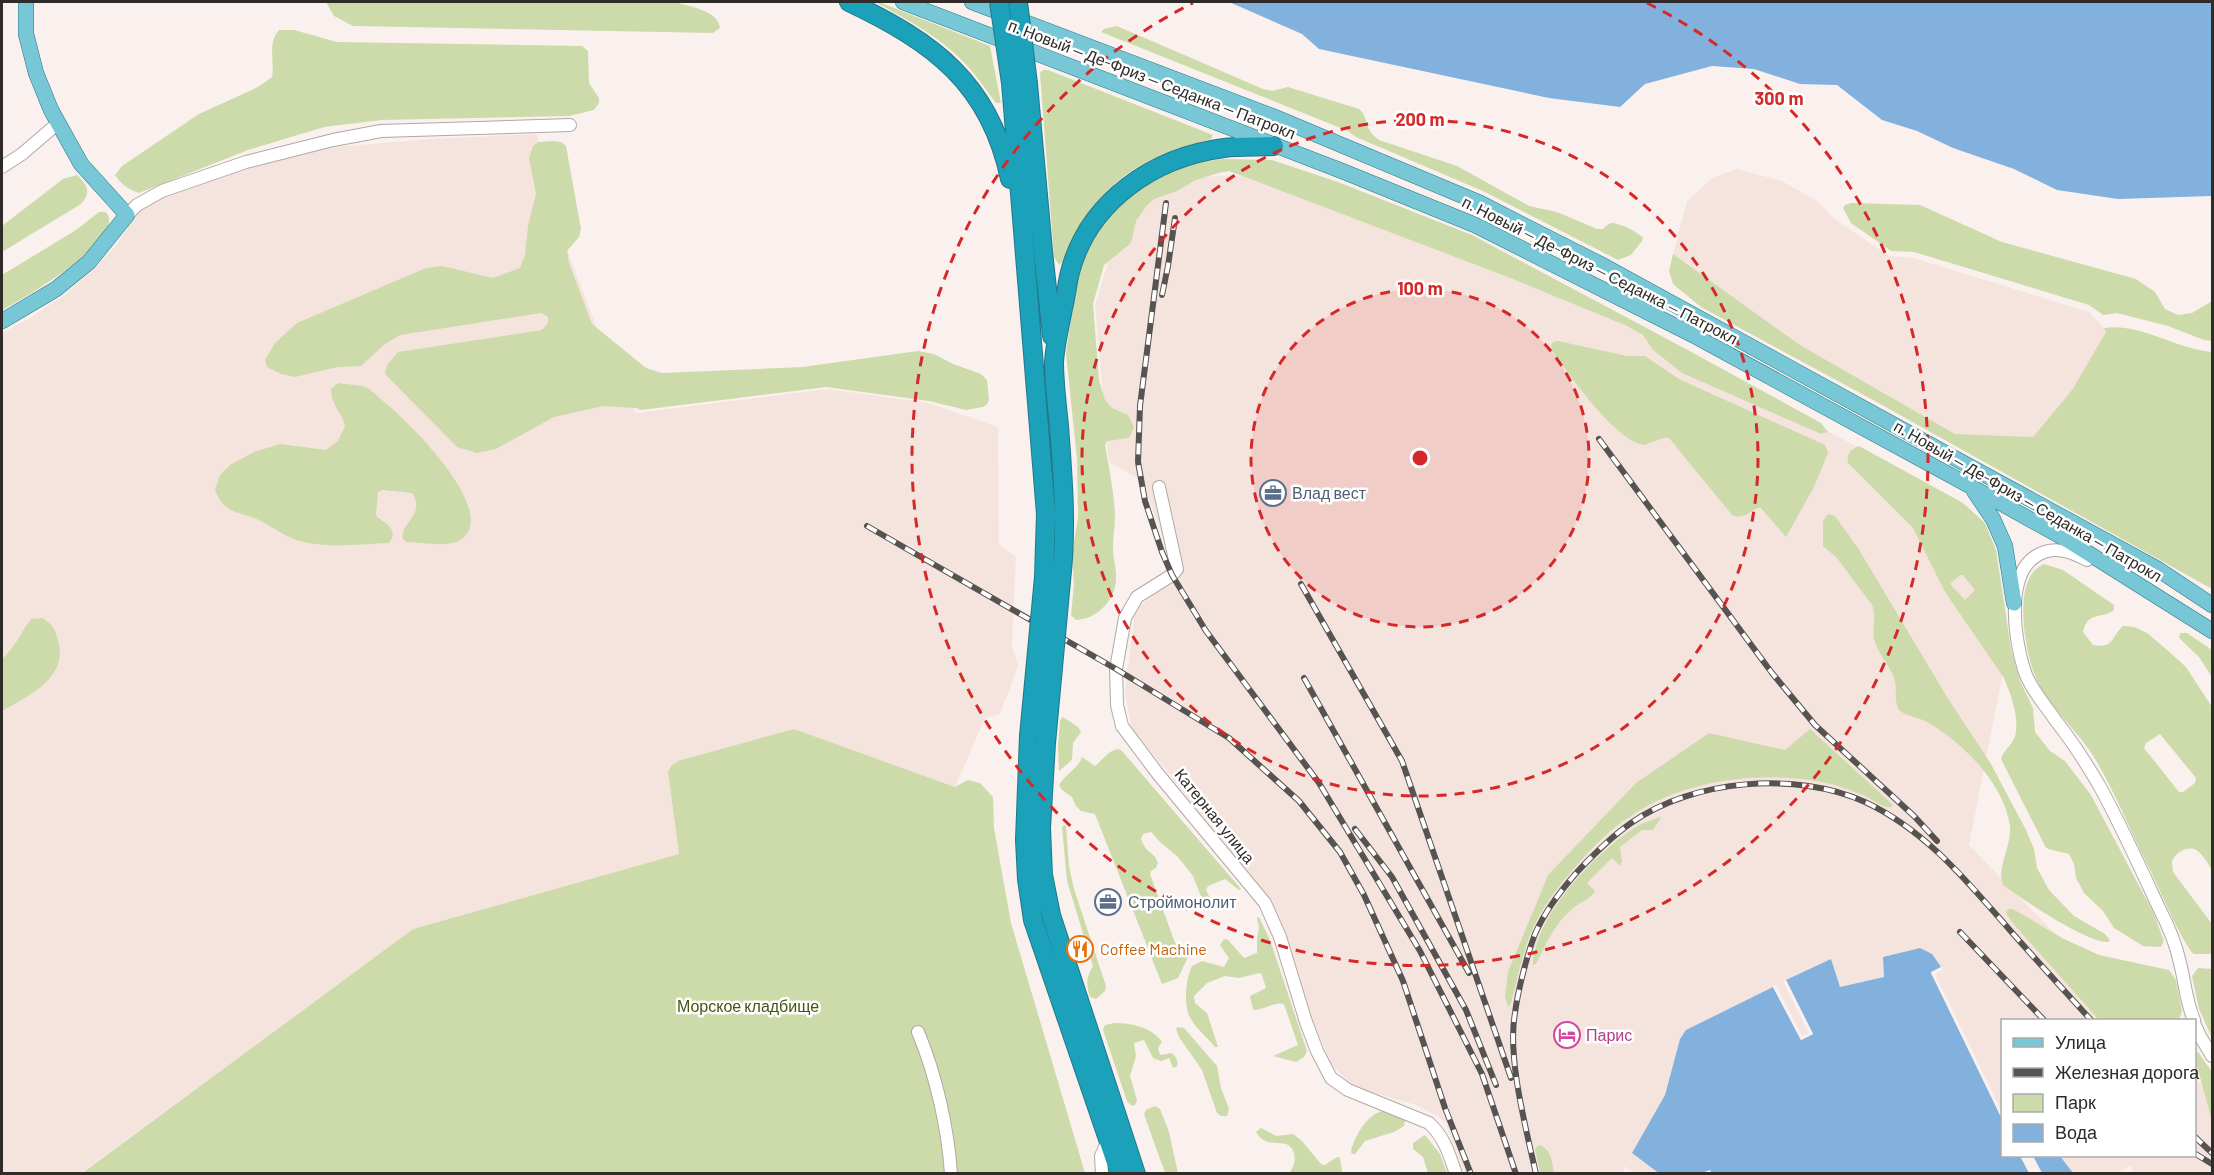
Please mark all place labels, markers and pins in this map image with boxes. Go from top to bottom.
centre of rings [1410,448,1430,468]
office icon: Влад вест [1258,478,1288,508]
place label: Влад вест [1292,483,1367,502]
office icon: Строймонолит [1093,887,1123,917]
place label: Строймонолит [1128,892,1237,911]
restaurant icon: Coffee Machine [1065,934,1095,964]
place label: Coffee Machine [1100,939,1207,958]
hotel icon: Парис [1552,1020,1582,1050]
place label: Парис [1586,1025,1632,1044]

